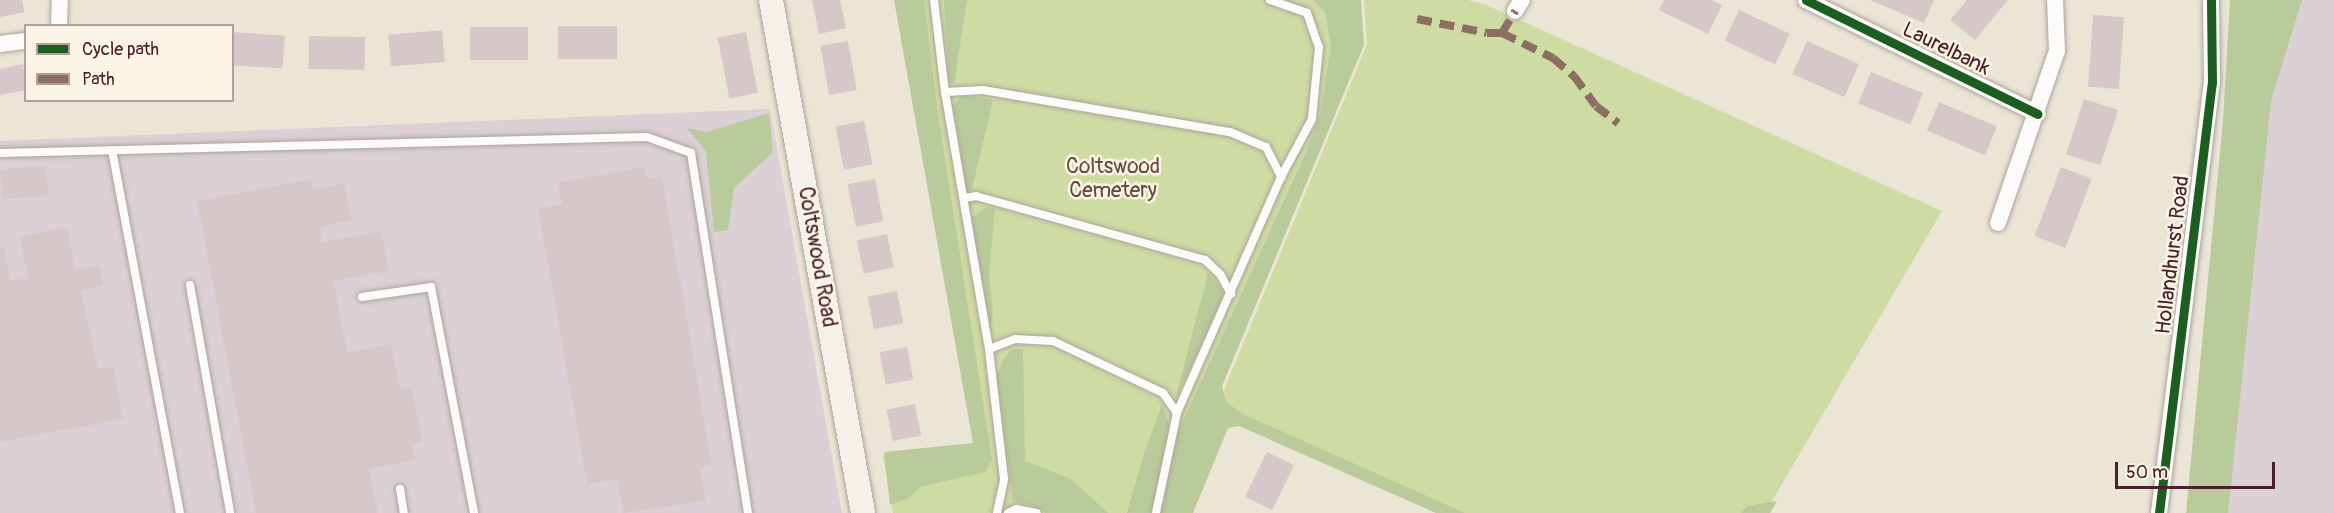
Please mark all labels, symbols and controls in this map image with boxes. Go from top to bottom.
street label: Laurelbank [1898,17,1994,81]
legend [24,24,234,102]
text: Cycle path [82,38,159,61]
text: Path [82,68,115,91]
park label: Coltswood Cemetery [1066,154,1160,204]
street label: Hollandhurst Road [2151,174,2195,336]
street label: Coltswood Road [792,185,842,329]
scale bar [2118,450,2278,488]
text: 50 m [2126,461,2168,484]

